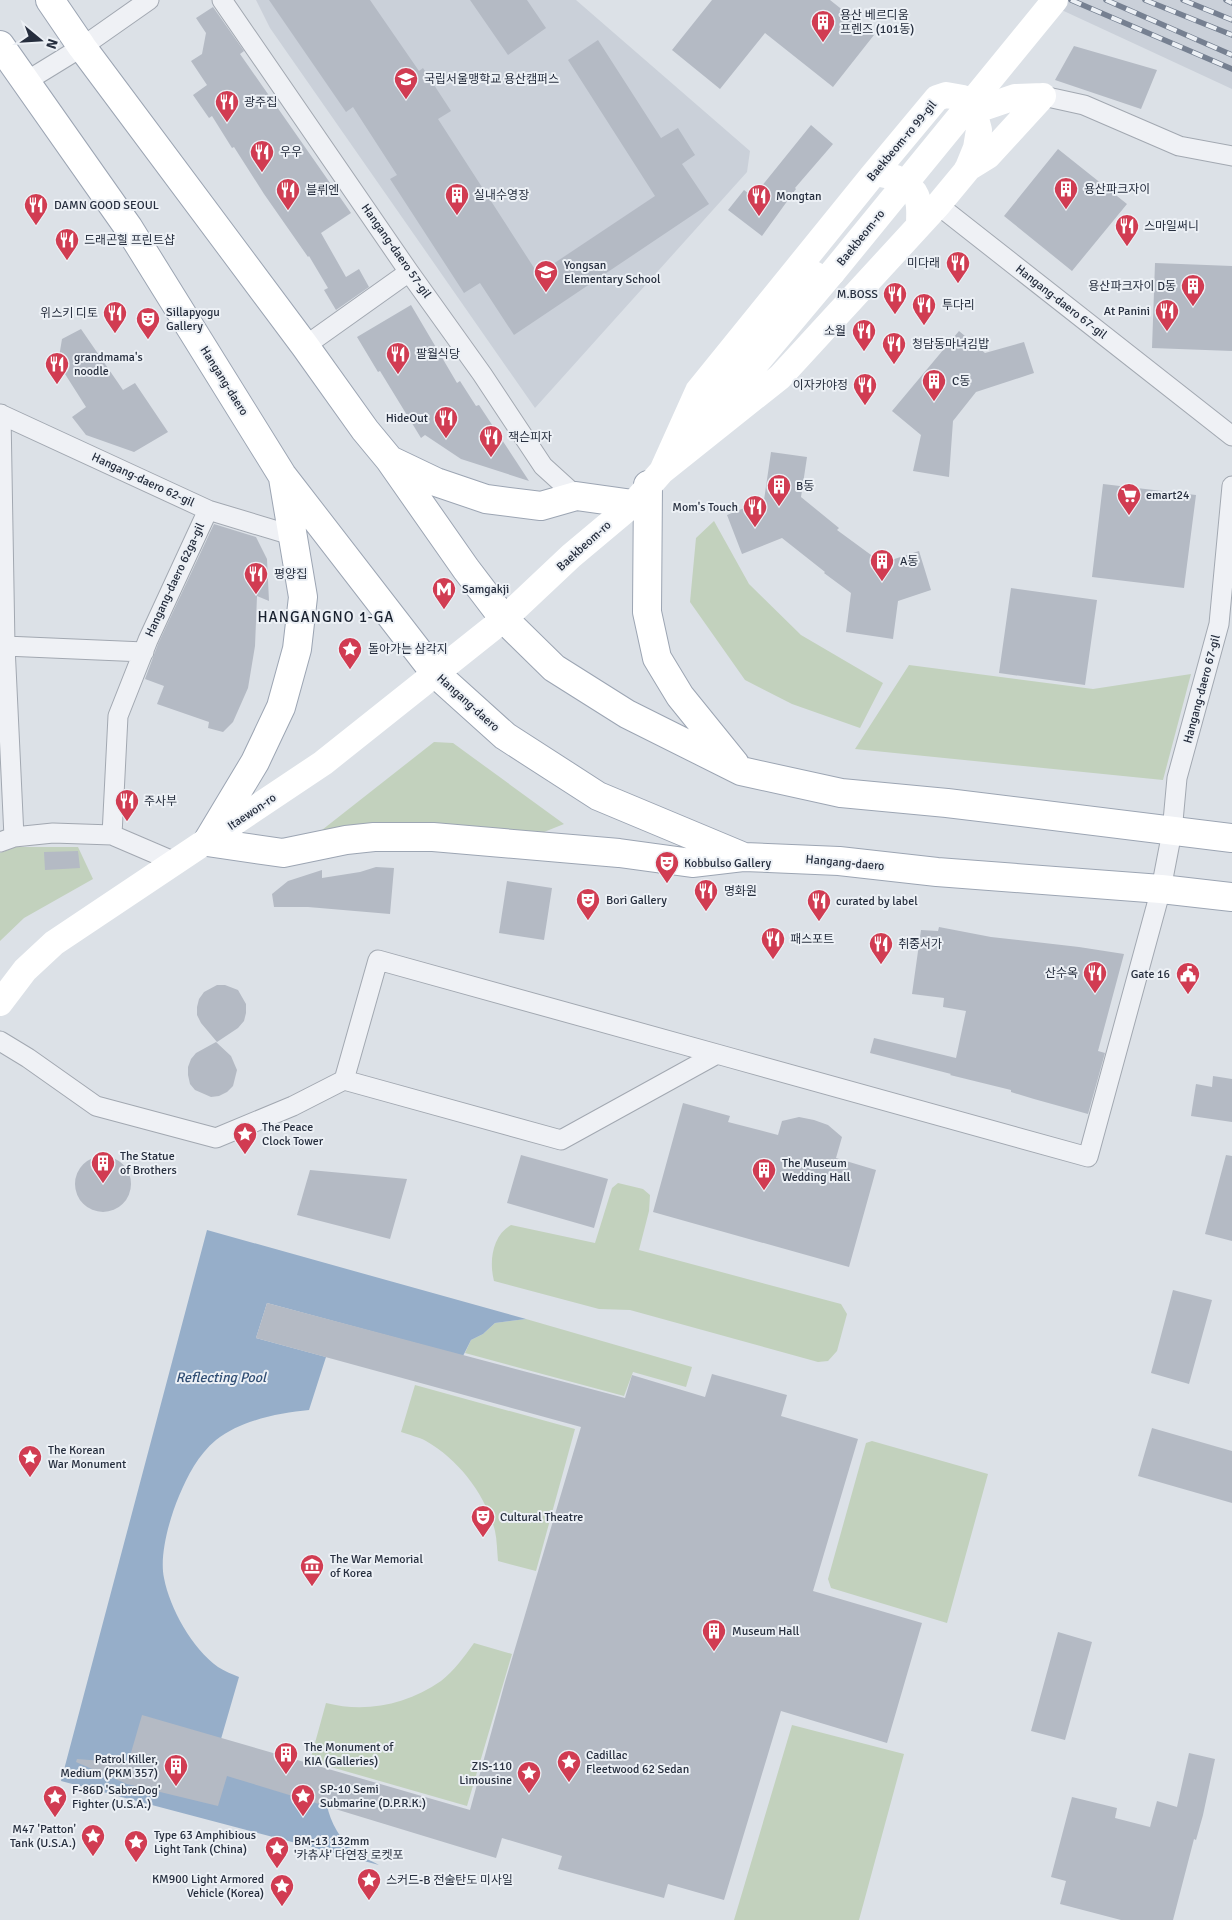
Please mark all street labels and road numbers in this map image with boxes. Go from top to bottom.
street label: Baekbeom-ro 99-gil [864,97,940,184]
street label: Hangang-daero 57-gil [358,201,435,302]
street label: Baekbeom-ro [834,207,888,269]
street label: Hangang-daero 67-gil [1012,262,1110,343]
street label: Hangang-daero [197,344,251,418]
street label: Hangang-daero 62-gil [89,450,197,511]
street label: Baekbeom-ro [554,518,614,574]
street label: Hangang-daero 62ga-gil [142,520,208,640]
street label: Hangang-daero 67-gil [1180,633,1224,745]
street label: Hangang-daero [434,671,502,735]
street label: Itaewon-ro [225,790,279,834]
street label: Hangang-daero [805,852,885,874]

